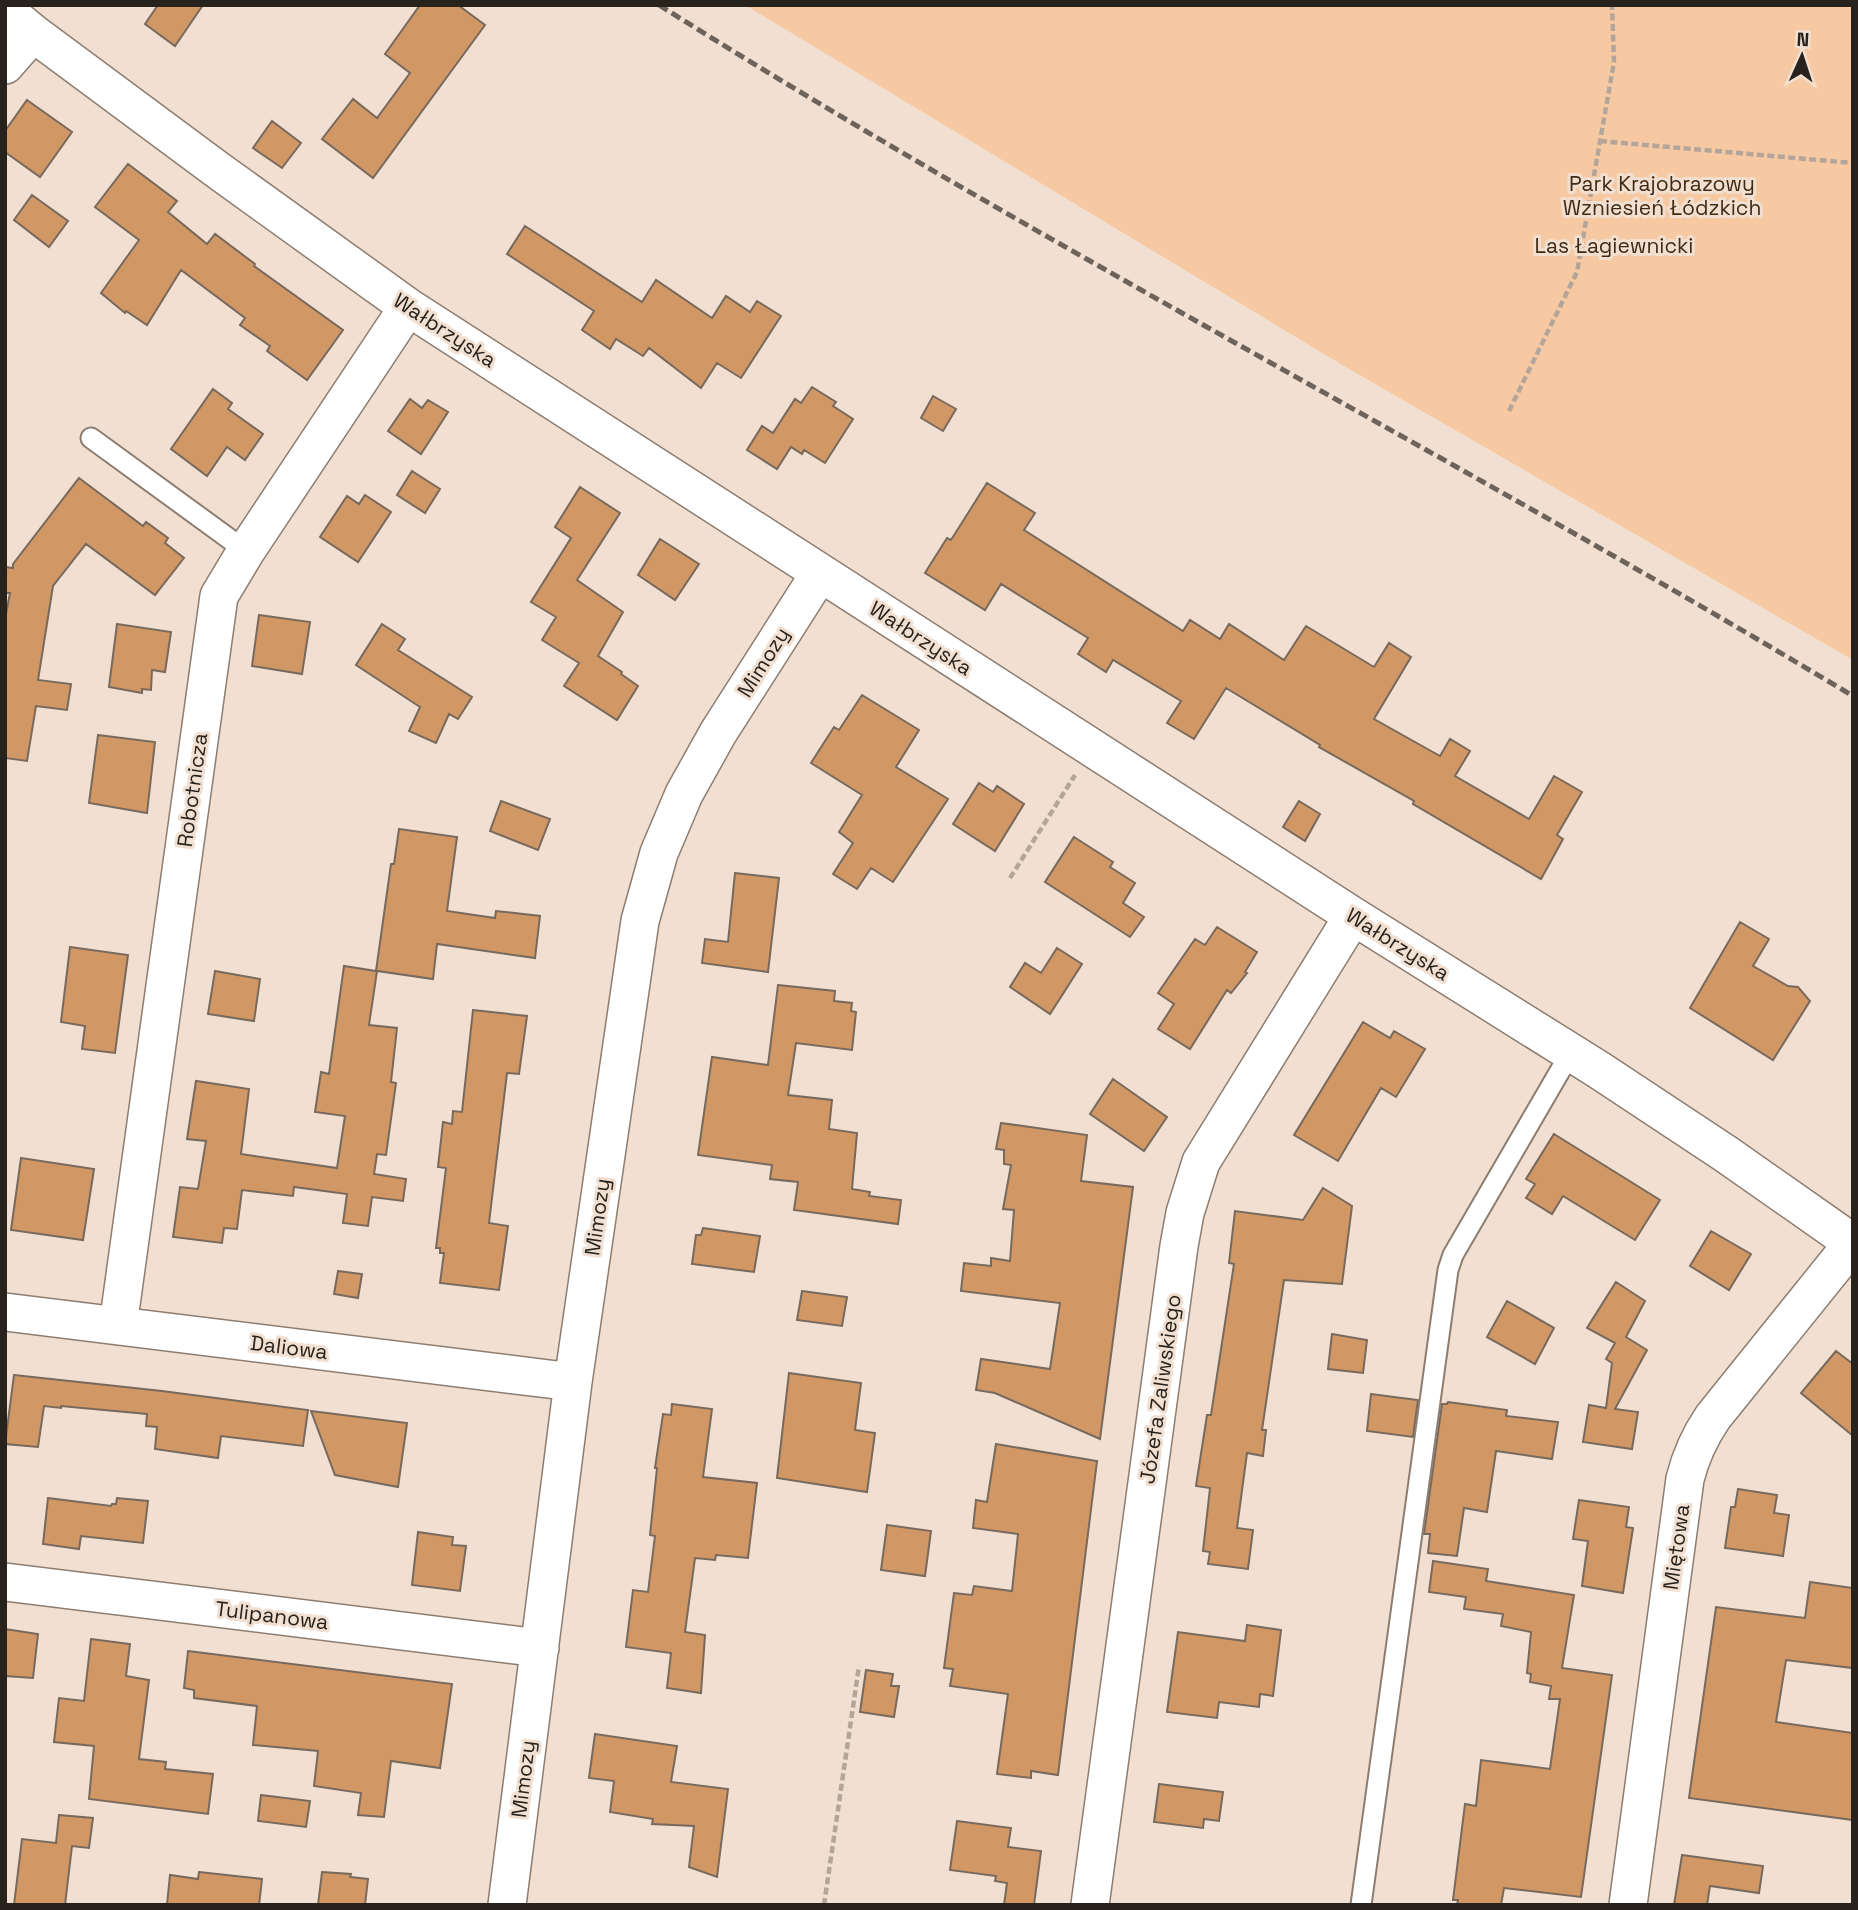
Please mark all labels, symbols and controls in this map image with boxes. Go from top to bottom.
north arrow [1767,21,1837,91]
text: N [1796,27,1810,52]
park label: Park Krajobrazowy Wzniesień Łódzkich [1563,170,1761,221]
park label: Las Łagiewnicki [1534,232,1694,259]
street label: Wałbrzyska [388,287,502,373]
street label: Wałbrzyska [864,595,978,681]
street label: Mimozy [731,622,795,702]
street label: Robotnicza [171,731,213,849]
street label: Wałbrzyska [1341,901,1455,987]
street label: Mimozy [578,1177,616,1257]
street label: Józefa Zaliwskiego [1133,1292,1187,1486]
street label: Daliowa [249,1329,329,1365]
street label: Miętowa [1657,1502,1695,1592]
street label: Tulipanowa [214,1595,330,1635]
street label: Mimozy [505,1739,541,1819]

